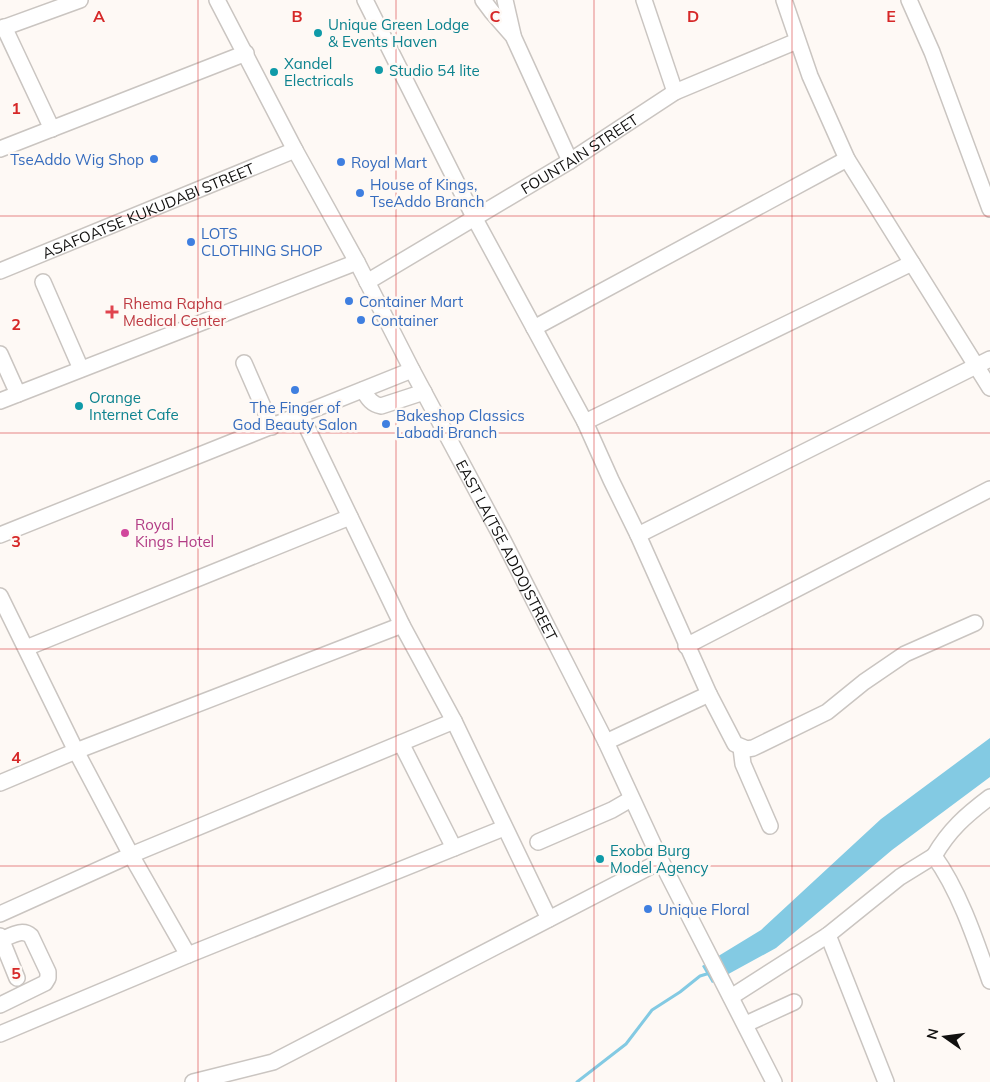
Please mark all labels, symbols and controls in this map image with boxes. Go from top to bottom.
text: A [93,6,105,26]
text: B [291,6,303,26]
text: C [490,6,501,26]
text: D [687,6,699,26]
text: E [886,6,896,26]
place label: Unique Green Lodge & Events Haven [328,15,469,51]
marker: Unique Green Lodge & Events Haven [312,27,324,39]
place label: Xandel Electricals [284,54,354,90]
place label: Studio 54 lite [389,61,480,80]
marker: Studio 54 lite [373,64,385,76]
marker: Xandel Electricals [268,66,280,78]
text: 1 [11,98,21,118]
street label: FOUNTAIN STREET [517,110,641,198]
place label: TseAddo Wig Shop [10,150,144,169]
marker: TseAddo Wig Shop [148,153,160,165]
place label: Royal Mart [351,153,427,172]
marker: Royal Mart [335,156,347,168]
street label: ASAFOATSE KUKUDABI STREET [39,158,257,262]
place label: House of Kings, TseAddo Branch [370,175,485,211]
marker: House of Kings, TseAddo Branch [354,187,366,199]
place label: LOTS CLOTHING SHOP [201,224,323,260]
marker: LOTS CLOTHING SHOP [185,236,197,248]
place label: Container Mart [359,292,463,311]
place label: Rhema Rapha Medical Center [123,294,226,330]
marker: Container Mart [343,295,355,307]
marker: Rhema Rapha Medical Center [105,305,119,319]
place label: Container [371,311,439,330]
text: 2 [11,314,21,334]
marker: Container [355,314,367,326]
marker: The Finger of God Beauty Salon [289,384,301,396]
place label: Orange Internet Cafe [89,388,179,424]
place label: The Finger of God Beauty Salon [233,398,357,434]
marker: Orange Internet Cafe [73,400,85,412]
place label: Bakeshop Classics Labadi Branch [396,406,525,442]
marker: Bakeshop Classics Labadi Branch [380,418,392,430]
street label: EAST LA(TSE ADDO)STREET [452,456,562,644]
place label: Royal Kings Hotel [135,515,214,551]
marker: Royal Kings Hotel [119,527,131,539]
text: 3 [11,531,21,551]
text: 4 [11,747,21,767]
place label: Exoba Burg Model Agency [610,841,709,877]
marker: Exoba Burg Model Agency [594,853,606,865]
place label: Unique Floral [658,900,750,919]
marker: Unique Floral [642,903,654,915]
text: 5 [11,963,21,983]
north arrow [920,1012,970,1062]
text: N [922,1027,942,1041]

